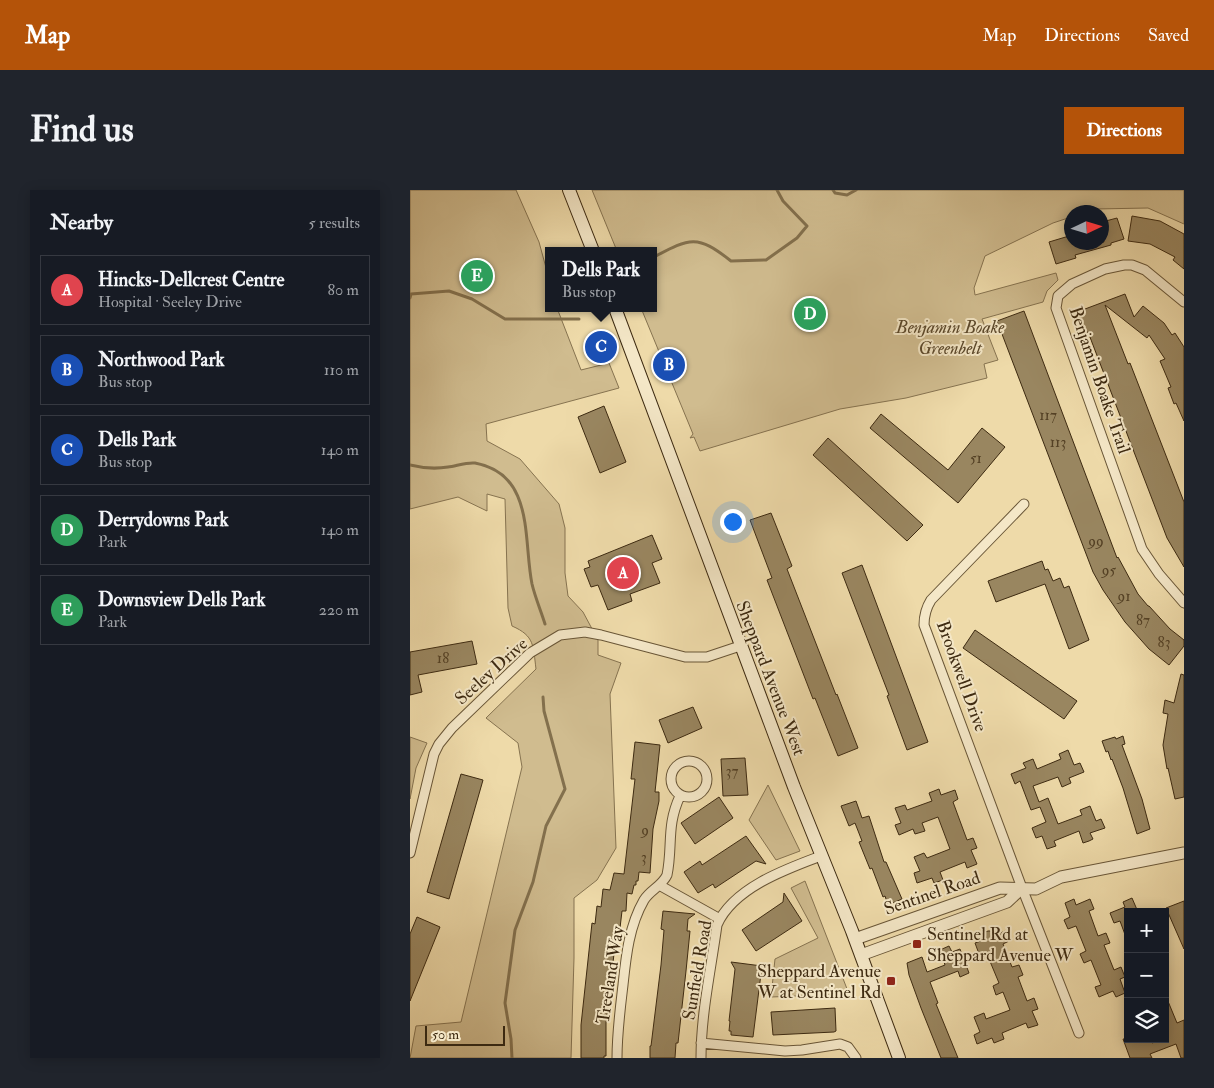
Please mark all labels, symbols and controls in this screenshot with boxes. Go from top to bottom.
text: Map [25,20,70,51]
text: Map [983,24,1016,47]
text: Directions [1044,24,1120,47]
text: Saved [1148,24,1189,47]
button: Directions [1064,107,1184,154]
text: Find us [30,108,134,152]
north arrow [1064,205,1109,250]
text: Nearby [50,209,113,236]
text: 5 results [309,213,360,233]
popup [545,247,657,312]
pin: E [461,257,493,295]
text: Dells Park [562,258,640,282]
text: Hincks-Dellcrest Centre [98,268,285,292]
text: A [62,280,72,300]
text: 80 m [328,280,359,300]
text: Bus stop [562,282,616,302]
text: Hospital · Seeley Drive [98,292,242,312]
pin: D [794,295,826,333]
street label: Benjamin Boake Trail [1064,303,1136,457]
park label: Benjamin Boake Greenbelt [895,316,1005,360]
pin: C [585,328,617,366]
pin: B [653,346,685,384]
text: Northwood Park [98,348,225,372]
text: B [62,360,72,380]
text: 110 m [324,360,359,380]
text: Bus stop [98,372,152,392]
house number: 117 [1039,406,1057,425]
text: Dells Park [98,428,176,452]
house number: 113 [1050,433,1066,452]
text: C [61,440,73,460]
text: 140 m [321,440,359,460]
house number: 51 [970,449,982,468]
text: Bus stop [98,452,152,472]
text: Derrydowns Park [98,508,229,532]
your location [720,509,746,535]
text: D [60,520,74,540]
text: 140 m [321,520,359,540]
text: Park [98,532,127,552]
house number: 99 [1087,532,1104,551]
pin: A [607,554,639,592]
house number: 95 [1101,561,1117,580]
house number: 91 [1117,587,1131,606]
text: Downsview Dells Park [98,588,266,612]
street label: Sheppard Avenue West [730,598,811,759]
text: E [61,600,73,620]
text: 220 m [319,600,359,620]
house number: 87 [1136,611,1150,630]
text: Park [98,612,127,632]
street label: Brookwell Drive [931,617,992,735]
street label: Seeley Drive [450,632,533,710]
house number: 83 [1158,633,1170,652]
house number: 18 [437,649,449,668]
house number: 37 [726,762,738,781]
house number: 9 [640,821,649,840]
house number: 3 [641,848,647,867]
street label: Sentinel Road [881,866,983,921]
map controls [1124,908,1169,1043]
button: + [1124,908,1169,953]
street label: Sunfield Road [677,918,718,1022]
street label: Treeland Way [591,923,630,1026]
place label: Sentinel Rd at Sheppard Avenue W [927,923,1074,967]
marker: Sentinel Rd at Sheppard Avenue W [911,938,923,950]
button: − [1124,953,1169,998]
place label: Sheppard Avenue W at Sentinel Rd [757,960,881,1004]
marker: Sheppard Avenue W at Sentinel Rd [885,975,897,987]
button: layers [1124,998,1169,1043]
scale bar [425,1023,505,1046]
text: 50 m [432,1026,459,1043]

